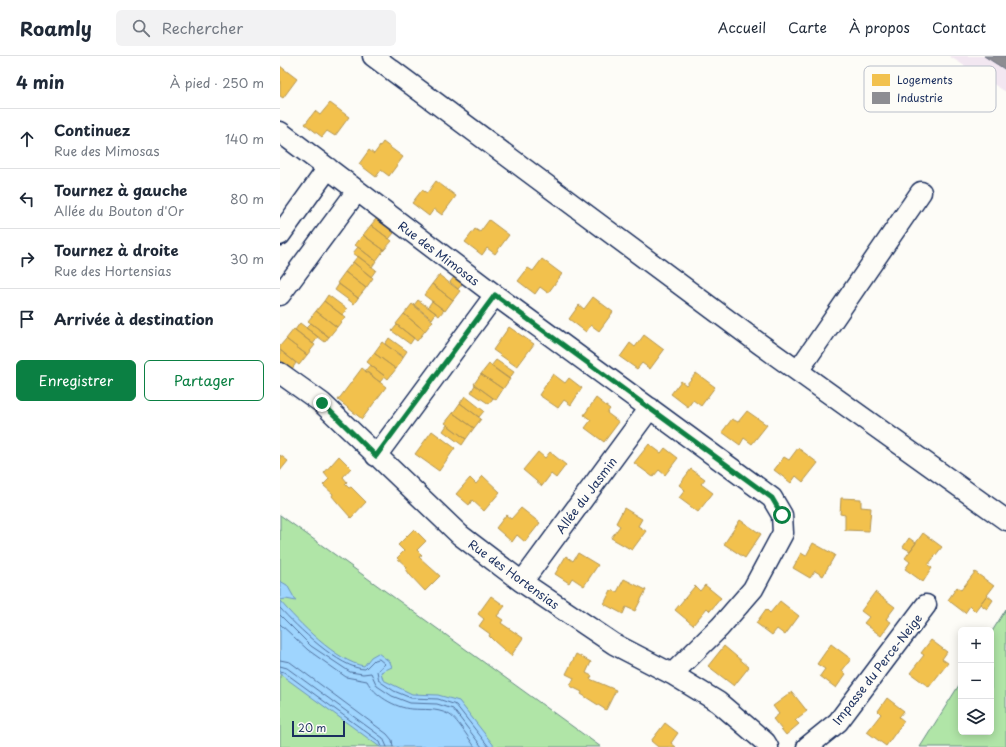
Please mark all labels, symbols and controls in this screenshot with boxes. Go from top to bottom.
search box [116,10,396,46]
text: Roamly [20,14,92,42]
text: Rechercher [162,16,243,39]
icon: search [130,17,152,39]
text: Accueil [718,17,766,38]
text: Carte [788,17,827,38]
text: À propos [849,17,910,38]
text: Contact [932,17,986,38]
legend [864,66,996,112]
text: 4 min [16,69,64,95]
text: Logements [897,71,953,88]
text: À pied · 250 m [170,73,264,92]
text: Industrie [897,89,943,106]
text: Continuez [54,118,130,141]
icon: ahead [16,128,38,150]
text: 140 m [225,129,264,148]
text: Rue des Mimosas [54,141,159,160]
text: Tournez à gauche [54,178,188,201]
icon: left [16,188,38,210]
text: 80 m [230,189,264,208]
text: Allée du Bouton d'Or [54,201,184,220]
street label: Rue des Mimosas [395,217,484,290]
text: Tournez à droite [54,238,179,261]
icon: right [16,248,38,270]
text: 30 m [230,249,264,268]
text: Rue des Hortensias [54,261,171,280]
text: Arrivée à destination [54,307,214,330]
icon: arrive [16,308,38,330]
button: Enregistrer [16,360,136,401]
button: Partager [144,360,264,401]
route end [313,394,331,412]
street label: Allée du Jasmin [551,453,621,537]
route start [773,506,791,524]
street label: Rue des Hortensias [465,535,564,613]
street label: Impasse du Perce-Neige [828,610,926,728]
map controls [958,627,994,735]
button: + [958,627,994,663]
button: − [958,663,994,699]
button: layers [958,699,994,735]
scale bar [292,719,345,738]
text: 20 m [298,719,326,736]

